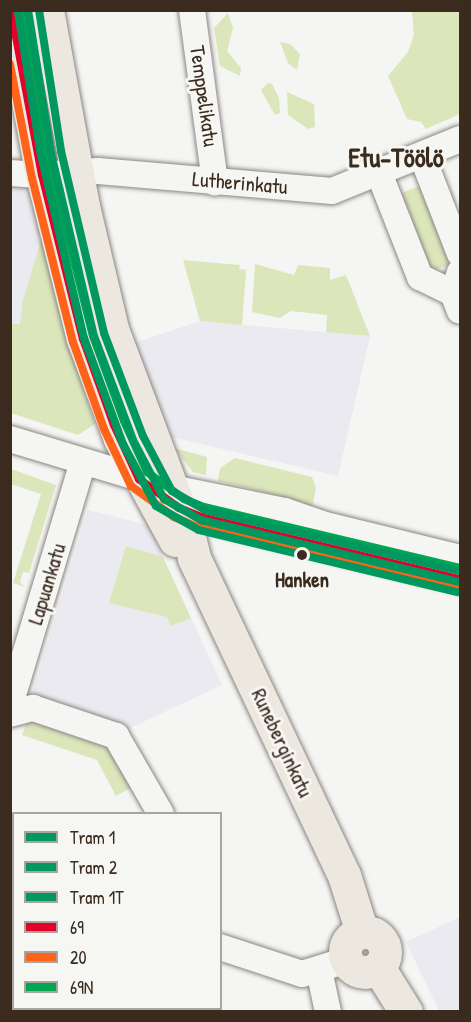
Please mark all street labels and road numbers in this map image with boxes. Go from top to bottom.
street label: Temppelikatu [184,44,224,148]
street label: Lutherinkatu [191,166,289,200]
street label: Lapuankatu [23,540,71,628]
street label: Runeberginkatu [246,685,318,801]

